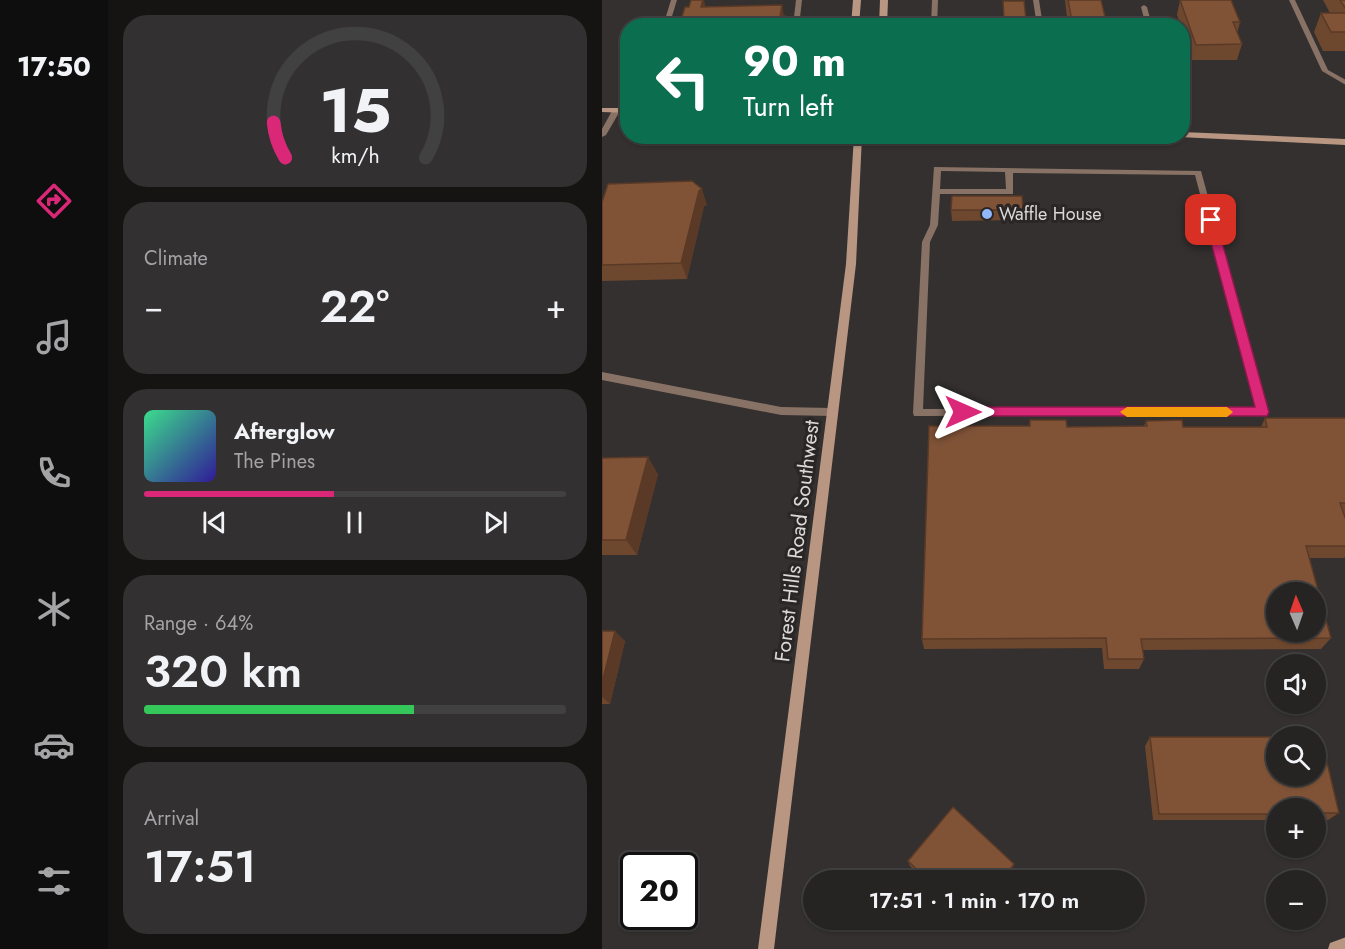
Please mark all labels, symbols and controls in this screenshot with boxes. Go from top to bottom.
text: 90 m [743,31,846,92]
icon: left [644,42,722,120]
text: 17:50 [17,47,91,86]
text: 15 [319,65,391,155]
text: Turn left [743,87,833,126]
text: km/h [331,140,379,171]
icon: directions [33,180,75,222]
pin [1185,194,1236,245]
place label: Waffle House [999,201,1101,227]
icon: arrive [1194,203,1227,236]
marker: Waffle House [980,207,994,221]
text: Climate [144,244,208,273]
text: 22° [320,274,389,339]
text: − [144,283,163,330]
text: + [546,283,566,330]
icon: music [33,316,75,358]
position arrow [931,380,995,444]
text: Afterglow [234,415,335,447]
street label: Forest Hills Road Southwest [767,418,827,664]
text: The Pines [234,447,315,476]
icon: phone [33,452,75,494]
icon: previous [198,506,231,539]
icon: pause [338,506,371,539]
icon: next [479,506,512,539]
north arrow [1266,582,1326,642]
map controls [1266,582,1326,930]
icon: climate [33,588,75,630]
text: Range · 64% [144,609,253,638]
text: 320 km [144,639,302,704]
button: sound [1266,654,1326,714]
icon: car [33,724,75,766]
button: search [1266,726,1326,786]
button: + [1266,798,1326,858]
text: Arrival [144,804,199,833]
text: 17:51 [144,834,256,899]
speed limit sign: 20 [620,852,698,930]
icon: filters [33,860,75,902]
button: − [1266,870,1326,930]
text: 17:51 · 1 min · 170 m [869,884,1079,916]

